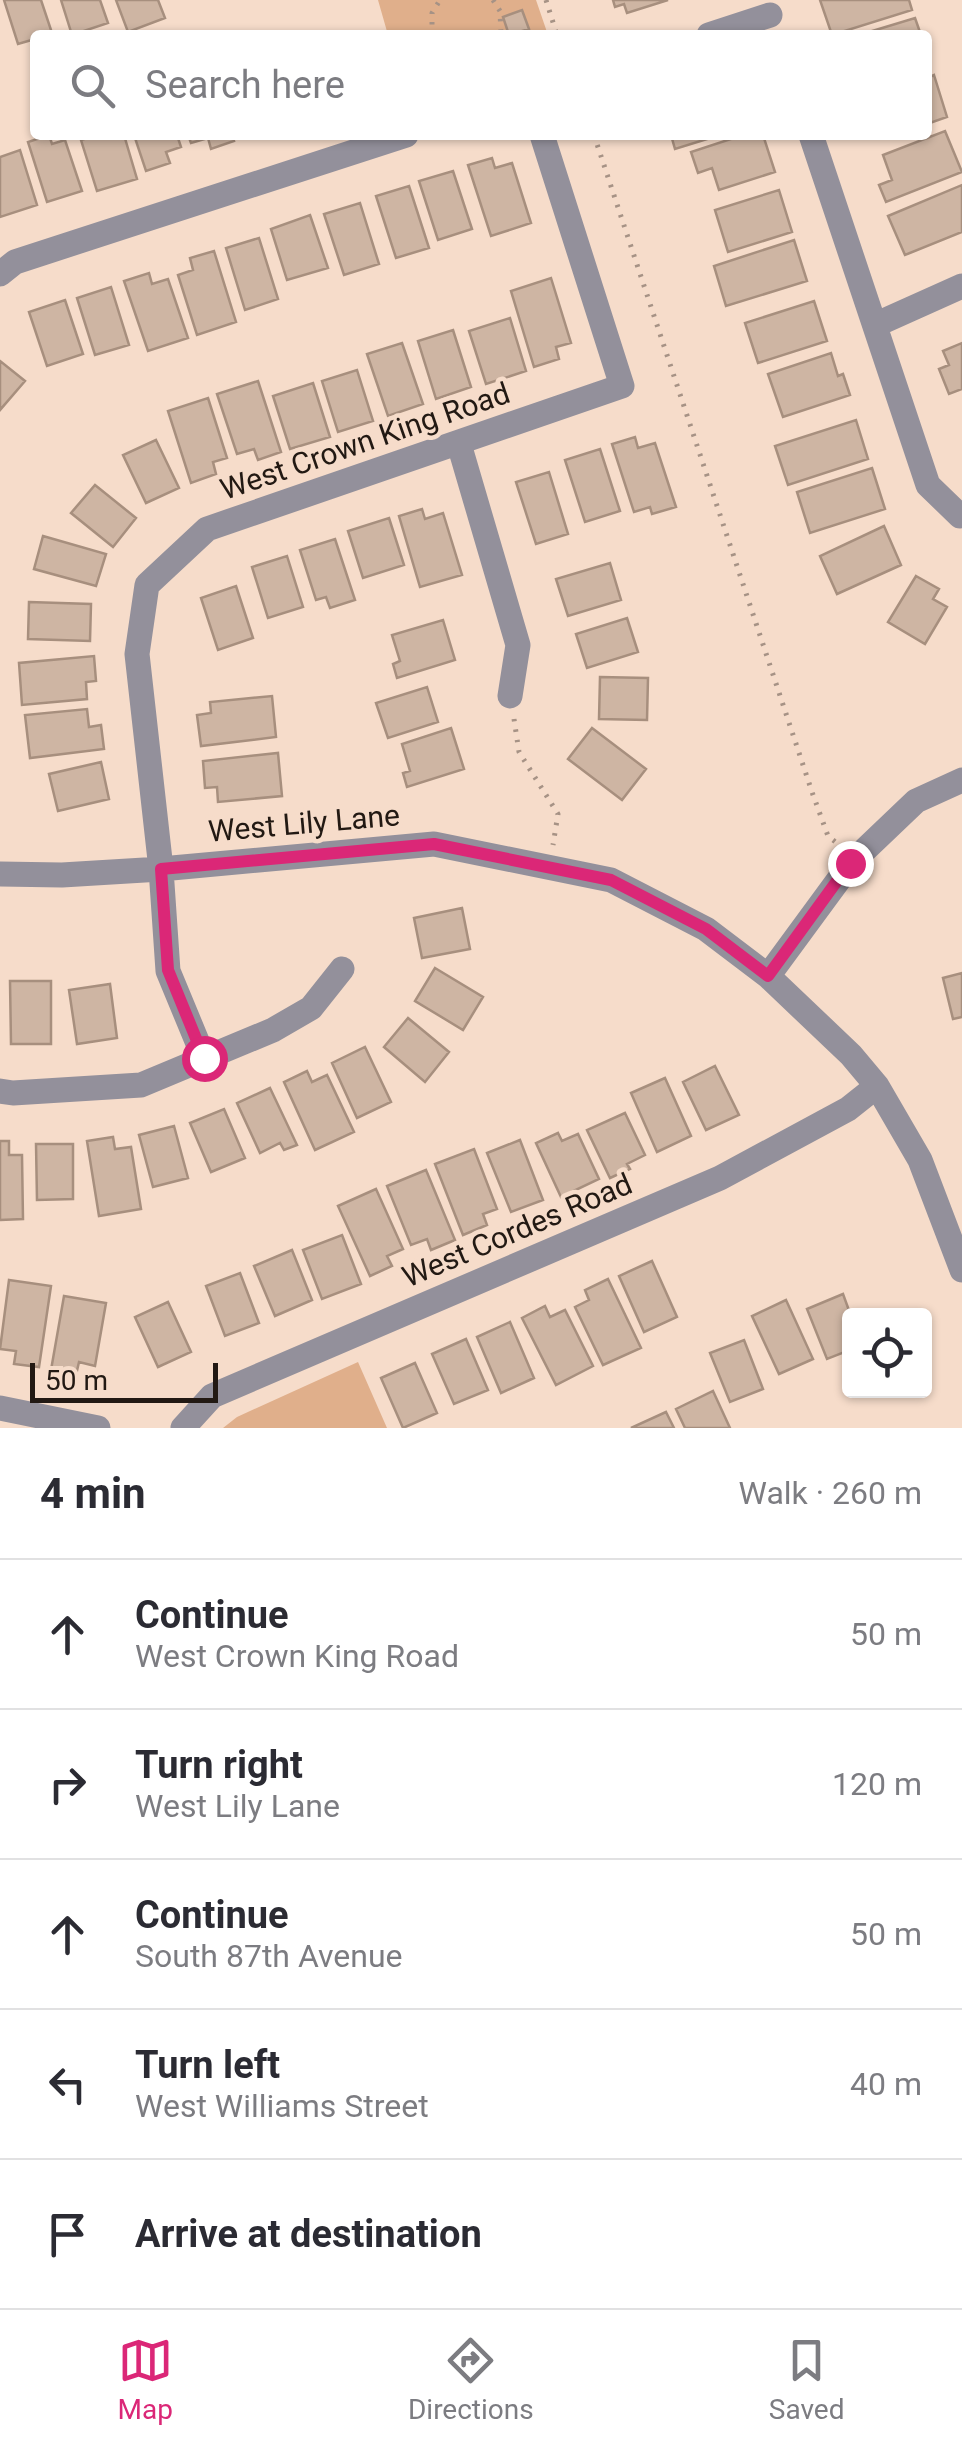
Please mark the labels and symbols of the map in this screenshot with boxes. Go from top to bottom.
street label: West Crown King Road [216,375,514,507]
street label: West Lily Lane [207,797,401,849]
route end [828,841,874,887]
route start [182,1036,228,1082]
street label: West Cordes Road [397,1166,637,1294]
scale bar [30,1358,218,1402]

